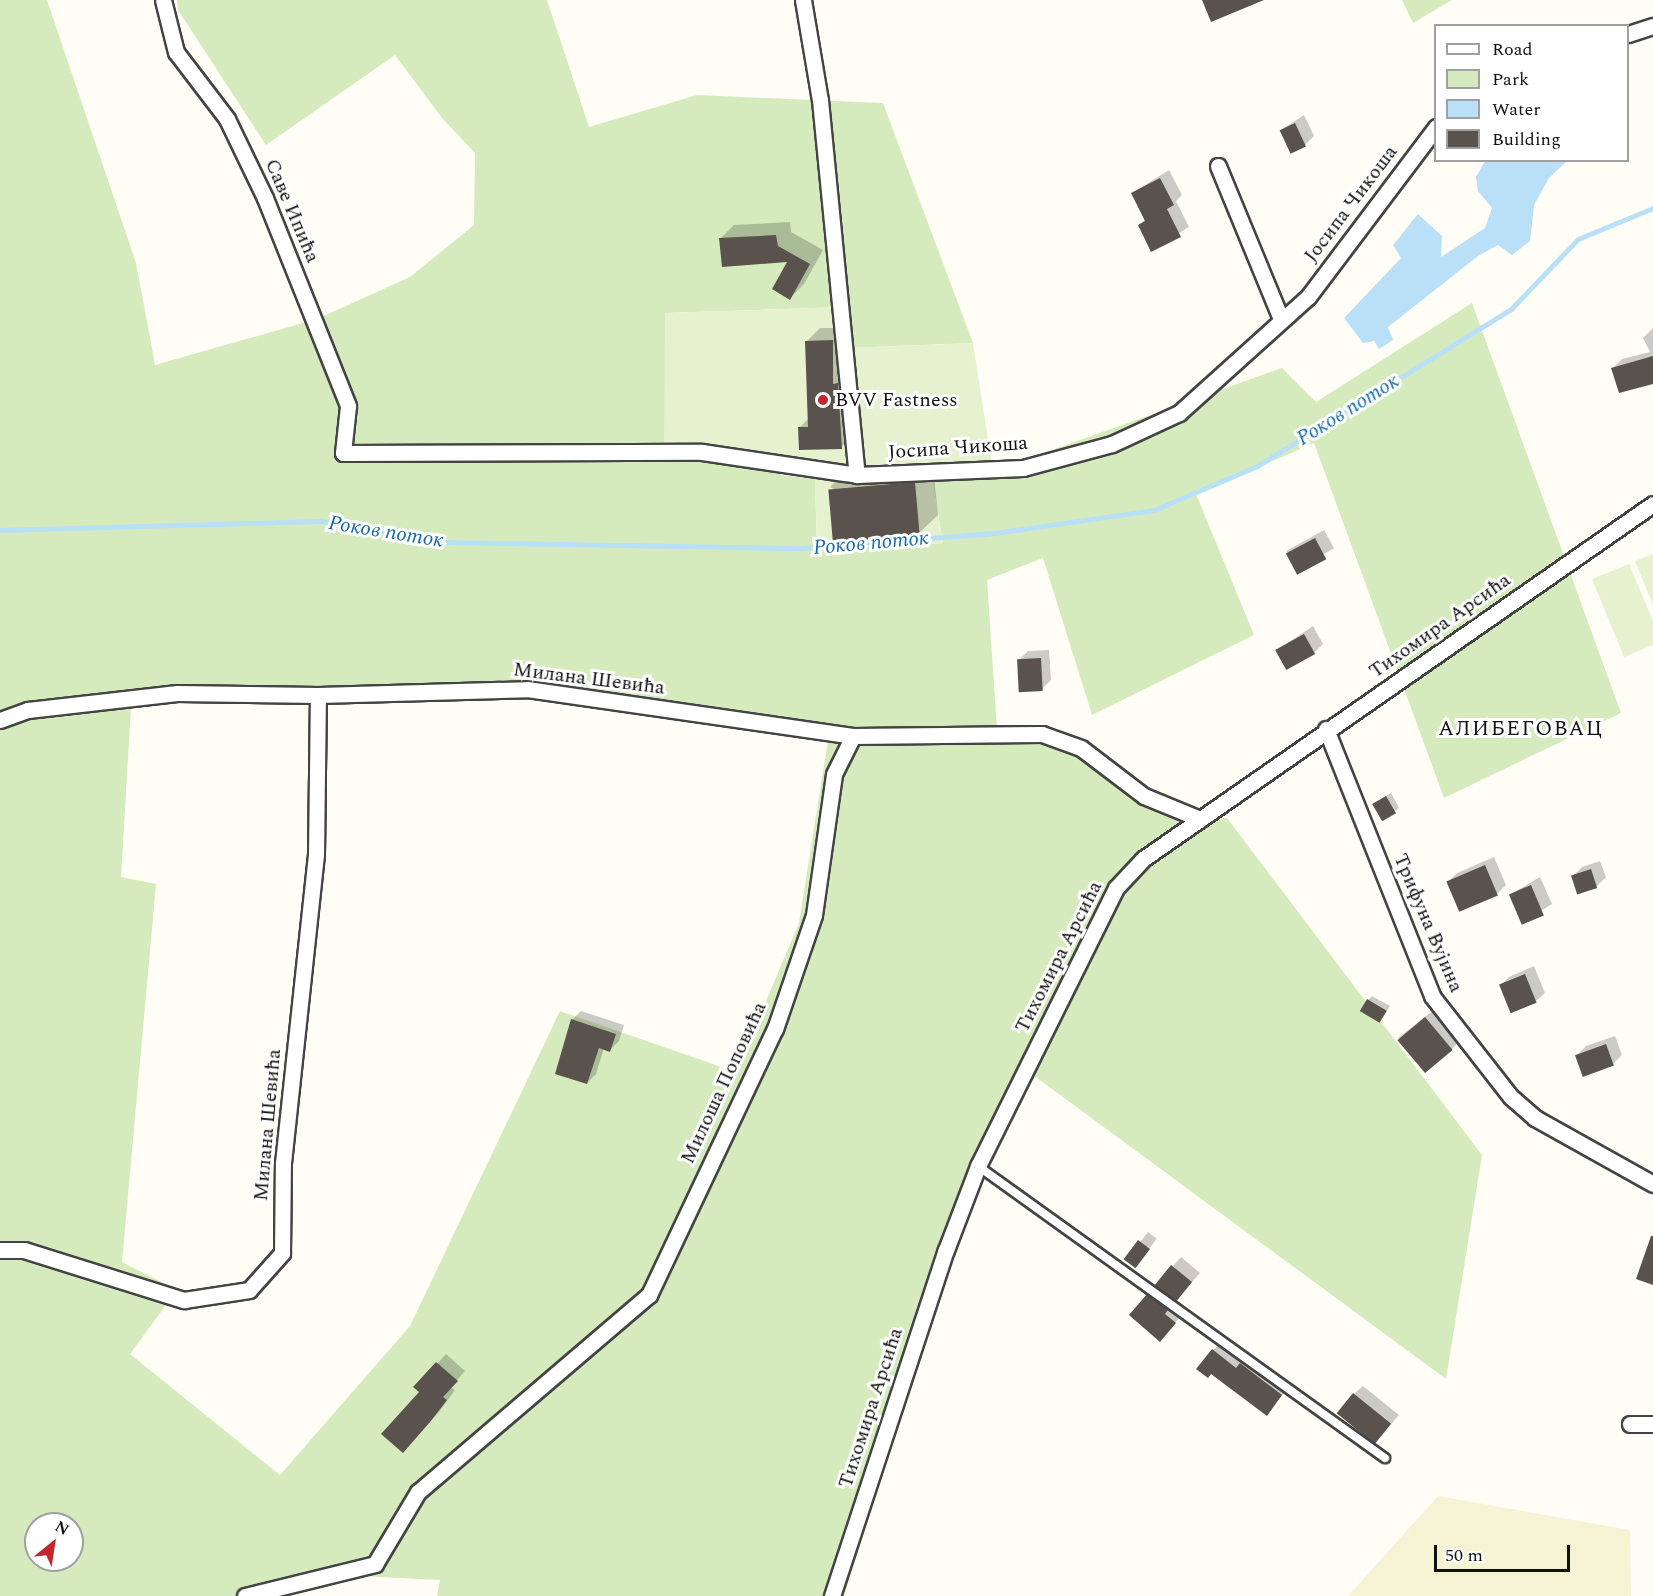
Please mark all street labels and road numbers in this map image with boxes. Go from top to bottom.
street label: Јосипа Чикоша [1299,141,1403,267]
street label: Саве Ипића [259,156,325,266]
street label: Јосипа Чикоша [887,431,1029,465]
street label: Тихомира Арсића [1365,568,1515,684]
street label: Милана Шевића [512,658,666,700]
street label: Трифуна Вујина [1388,850,1468,996]
street label: Тихомира Арсића [1010,877,1108,1037]
street label: Милоша Поповића [676,998,772,1168]
street label: Милана Шевића [249,1048,287,1202]
street label: Тихомира Арсића [834,1325,908,1491]

